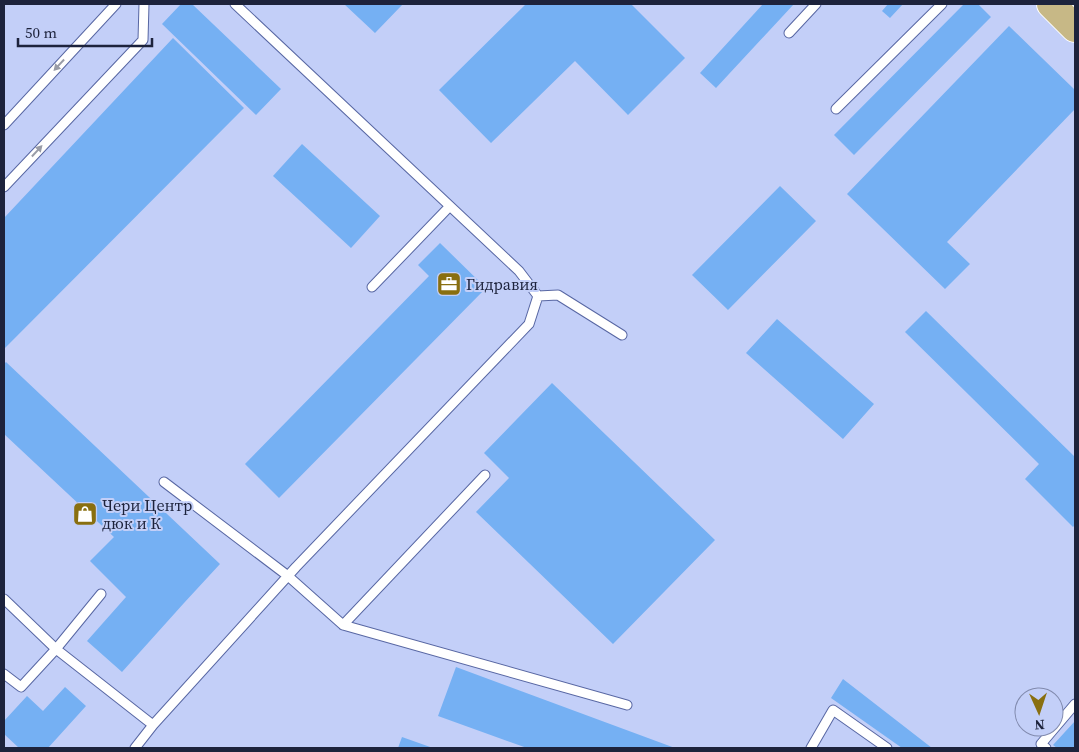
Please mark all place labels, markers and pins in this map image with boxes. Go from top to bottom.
office icon: Гидравия [436,271,462,297]
place label: Гидравия [466,273,538,295]
place label: Чери Центр дюк и К [102,494,192,534]
shop icon: Чери Центр дюк и К [72,501,98,527]

